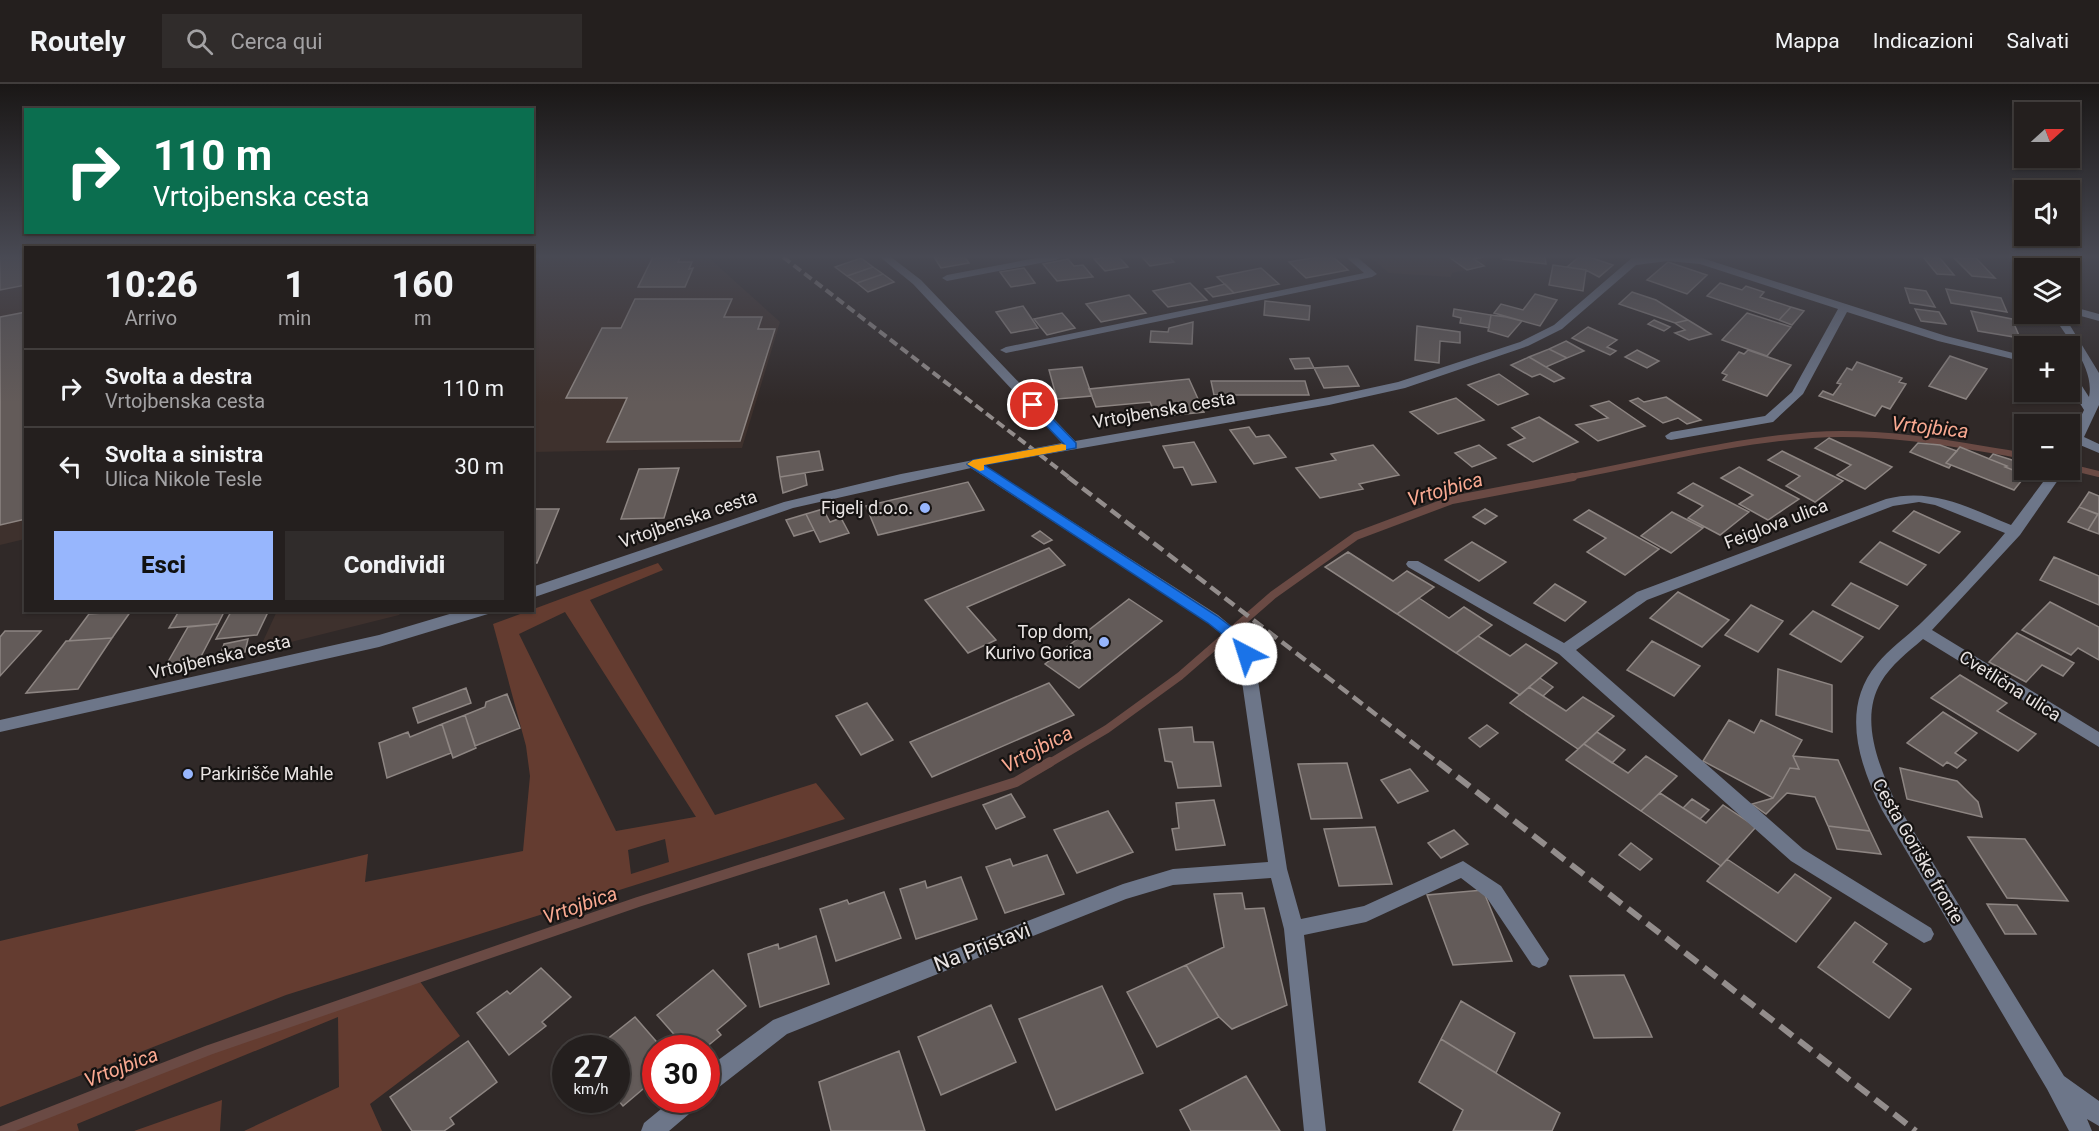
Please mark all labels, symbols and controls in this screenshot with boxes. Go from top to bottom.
search box [162,14,582,68]
text: Routely [30,25,126,58]
icon: search [183,25,216,58]
text: Cerca qui [231,29,323,54]
text: Mappa [1775,29,1840,53]
text: Indicazioni [1873,29,1974,53]
text: Salvati [2007,29,2069,53]
north arrow [2014,102,2080,168]
map controls [2014,102,2080,480]
text: 110 m [153,131,272,180]
icon: right [54,132,132,210]
button: sound [2014,180,2080,246]
text: Vrtojbenska cesta [153,181,369,213]
button: layers [2014,258,2080,324]
text: 10:26 [104,264,198,306]
text: 1 [284,264,305,306]
text: 160 [392,264,454,306]
text: Arrivo [125,306,177,330]
text: min [278,306,311,330]
text: m [414,306,431,330]
button: + [2014,336,2080,402]
text: Svolta a destra [105,364,252,389]
icon: right [54,372,87,405]
text: 110 m [442,376,504,401]
pin [1007,379,1058,430]
street label: Vrtojbenska cesta [1091,387,1237,432]
icon: arrive [1016,388,1049,421]
text: Vrtojbenska cesta [105,389,265,413]
water label: Vrtojbica [1890,411,1970,443]
button: − [2014,414,2080,480]
text: Svolta a sinistra [105,442,263,467]
icon: left [54,450,87,483]
text: 30 m [455,454,504,479]
text: Ulica Nikole Tesle [105,467,262,491]
water label: Vrtojbica [1405,467,1485,511]
street label: Vrtojbenska cesta [616,485,759,552]
street label: Feiglova ulica [1721,494,1830,553]
place label: Figelj d.o.o. [821,497,913,518]
marker: Figelj d.o.o. [918,501,932,515]
button: Esci [54,531,273,600]
button: Condividi [285,531,504,600]
place label: Top dom, Kurivo Gorica [985,621,1092,663]
position arrow [1214,622,1278,686]
street label: Vrtojbenska cesta [147,630,293,683]
marker: Top dom, Kurivo Gorica [1097,635,1111,649]
street label: Cvetlična ulica [1956,646,2065,725]
water label: Vrtojbica [997,720,1077,778]
place label: Parkirišče Mahle [200,763,333,784]
marker: Parkirišče Mahle [181,767,195,781]
street label: Cesta Goriške fronte [1868,775,1968,927]
water label: Vrtojbica [540,881,620,929]
street label: Na Pristavi [930,918,1034,976]
speed limit sign: 30 [642,1035,720,1113]
water label: Vrtojbica [81,1042,161,1092]
text: 27 [574,1049,608,1084]
text: km/h [573,1080,609,1098]

